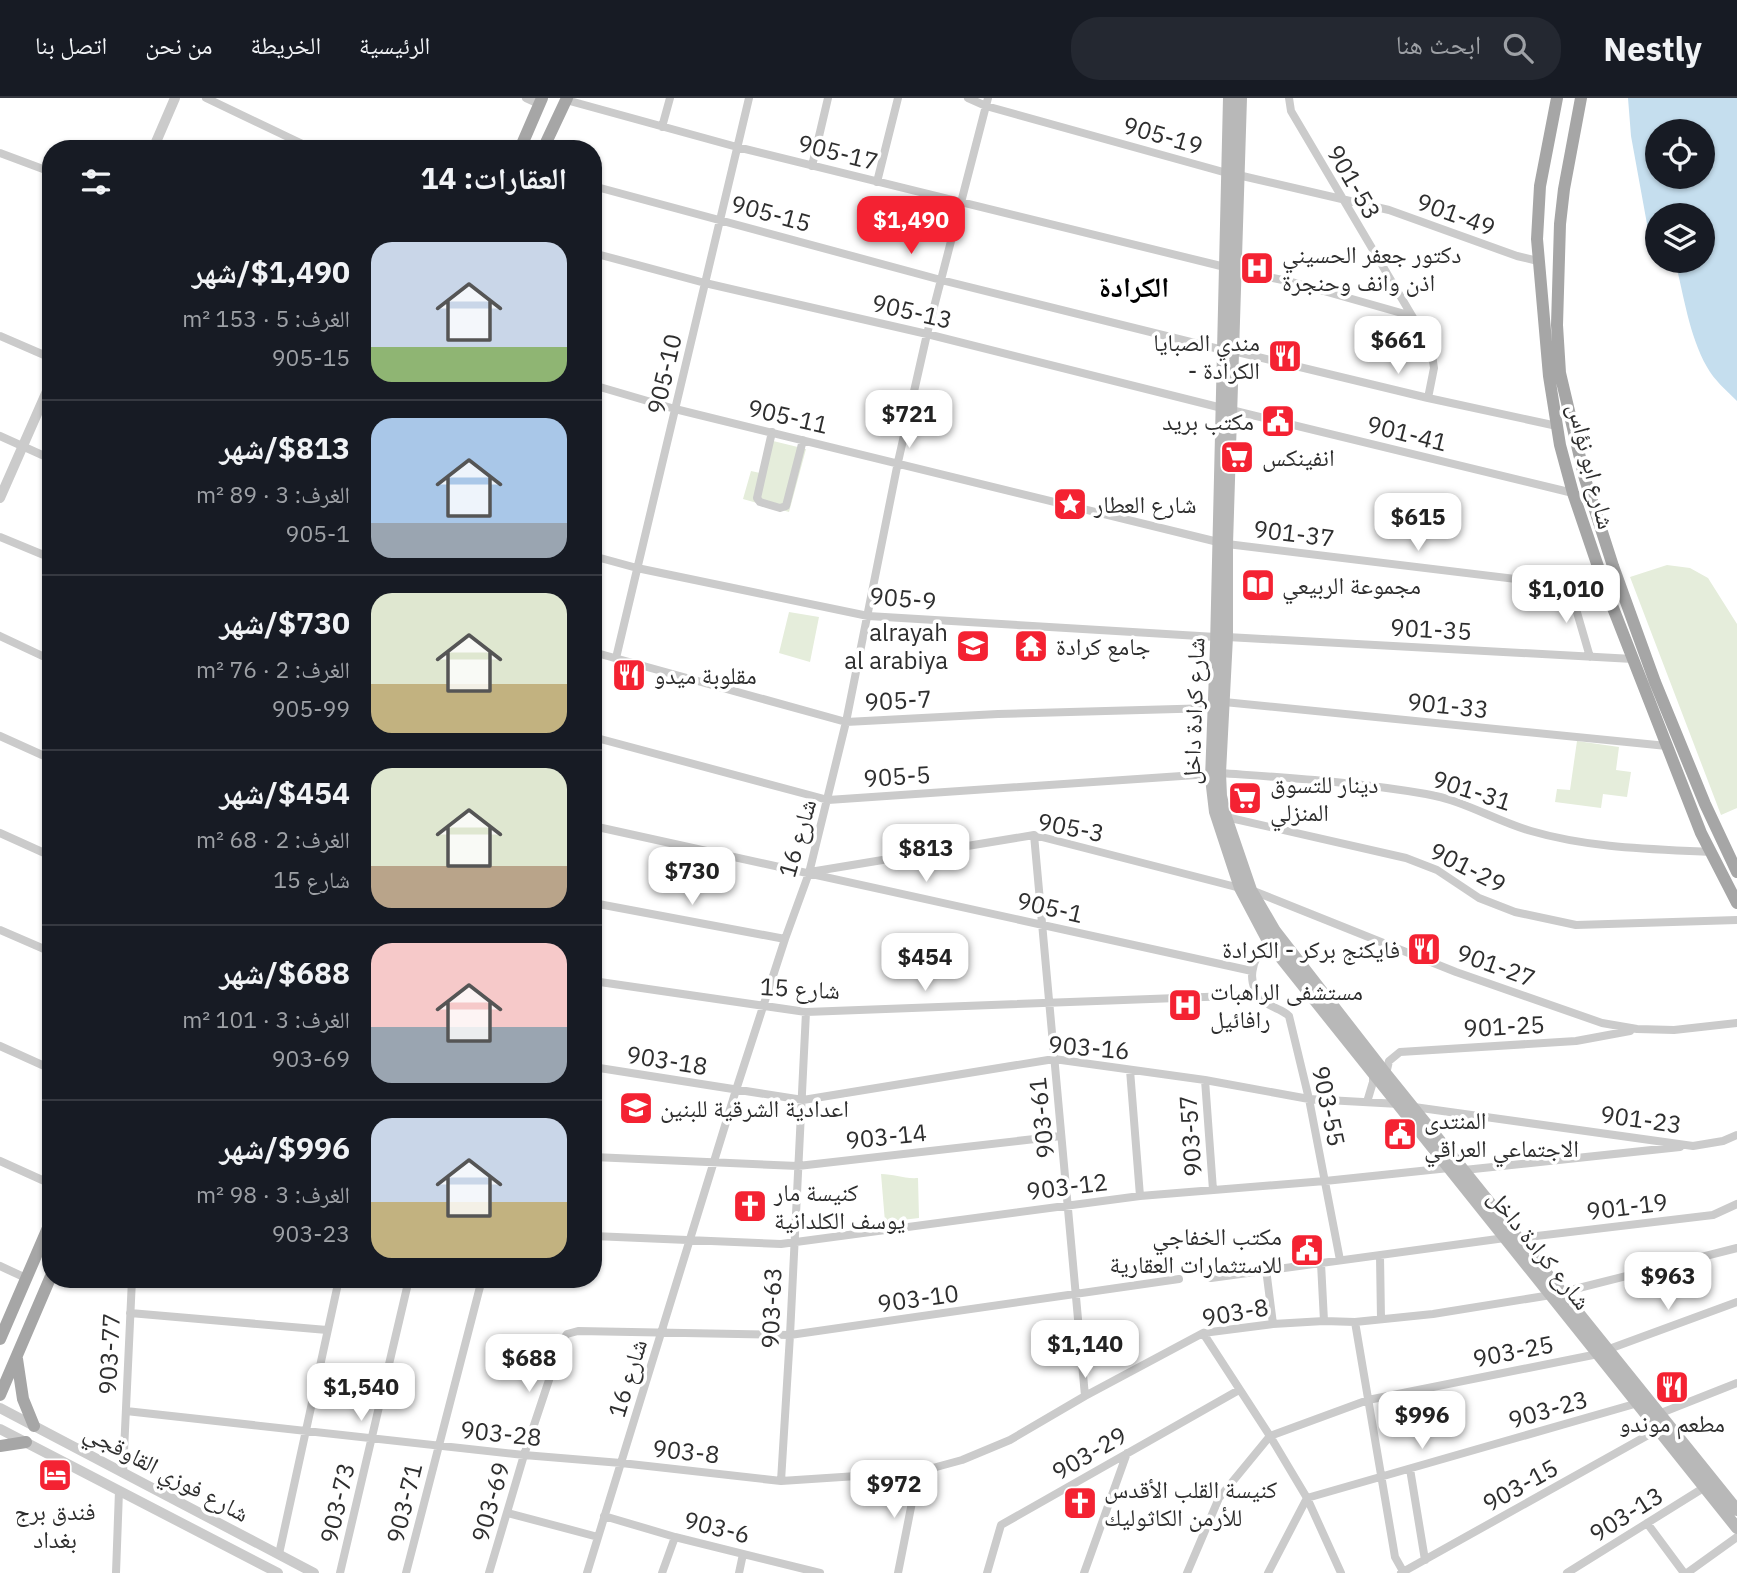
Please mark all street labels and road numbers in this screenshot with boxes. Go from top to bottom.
street label: 905-19 [1119,108,1207,162]
street label: 905-17 [795,127,881,177]
street label: 901-53 [1320,139,1388,225]
street label: 901-49 [1412,185,1500,243]
street label: 905-15 [727,187,815,239]
street label: 905-13 [869,286,955,336]
street label: 905-10 [639,331,689,417]
street label: 905-11 [745,391,831,441]
street label: شارع ابو نؤاس [1561,400,1623,532]
street label: 901-41 [1364,408,1450,458]
street label: 901-37 [1252,512,1336,554]
street label: 905-9 [868,579,938,617]
street label: 901-35 [1389,611,1473,647]
street label: شارع كرادة داخل [1174,637,1212,785]
street label: 905-7 [864,682,932,718]
street label: 901-33 [1406,685,1490,725]
street label: 905-5 [862,758,932,794]
street label: 901-31 [1428,762,1516,818]
street label: شارع 16 [771,795,823,881]
street label: 905-3 [1035,805,1107,849]
street label: 901-29 [1424,834,1512,900]
street label: 905-1 [1014,884,1086,930]
street label: 901-27 [1452,936,1540,994]
street label: شارع 15 [759,970,841,1006]
street label: 901-25 [1462,1008,1546,1044]
street label: 903-16 [1047,1028,1131,1066]
street label: 903-18 [624,1038,710,1082]
street label: 903-55 [1305,1063,1353,1149]
street label: 903-61 [1021,1076,1061,1160]
street label: 903-57 [1171,1094,1209,1178]
street label: 901-23 [1598,1097,1684,1141]
street label: 903-14 [844,1116,928,1156]
street label: 903-12 [1025,1165,1109,1207]
street label: شارع كرادة داخل [1481,1182,1599,1316]
street label: 901-19 [1585,1185,1669,1227]
street label: 903-63 [754,1267,788,1349]
street label: 903-10 [875,1276,961,1320]
street label: 903-8 [1199,1290,1271,1334]
street label: 903-77 [91,1312,127,1396]
street label: 903-25 [1470,1328,1556,1374]
street label: شارع 16 [600,1335,654,1421]
street label: 903-23 [1504,1382,1592,1436]
street label: 903-28 [459,1413,543,1453]
street label: شارع فوزي القاوقجي [77,1415,255,1533]
street label: 903-29 [1046,1419,1132,1487]
street label: 903-8 [651,1432,721,1470]
street label: 903-15 [1477,1451,1563,1519]
street label: 903-69 [463,1458,517,1546]
street label: 903-73 [312,1460,362,1546]
street label: 903-71 [379,1460,429,1546]
street label: 903-13 [1583,1479,1669,1549]
street label: 903-6 [681,1503,753,1551]

